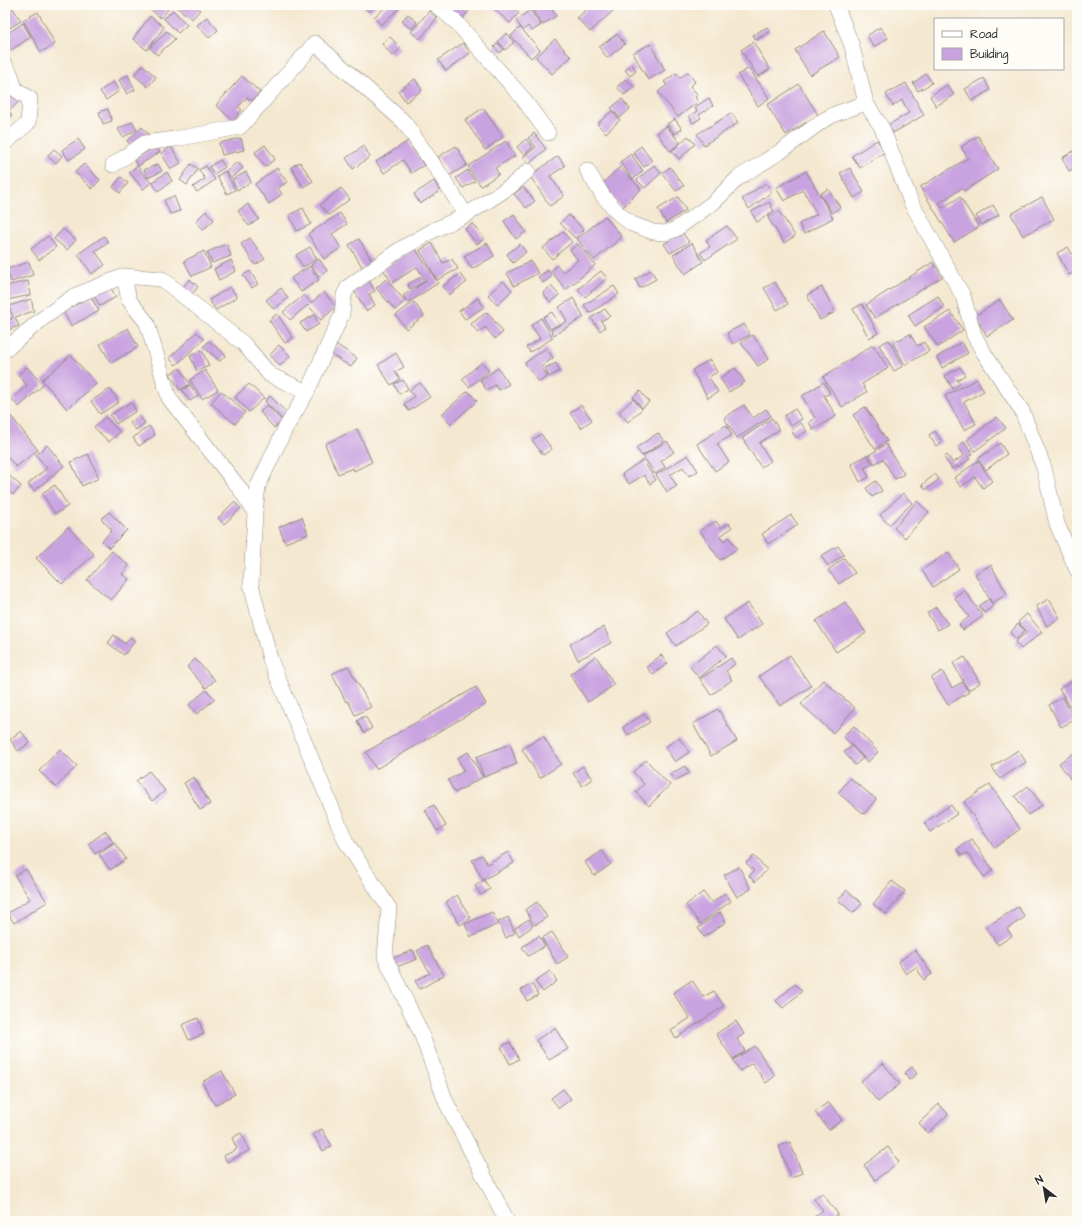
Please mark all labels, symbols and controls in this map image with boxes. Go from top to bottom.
legend [934,18,1064,70]
text: Road [970,26,998,43]
text: Building [970,46,1008,64]
north arrow [1024,1168,1064,1208]
text: N [1032,1172,1046,1188]

